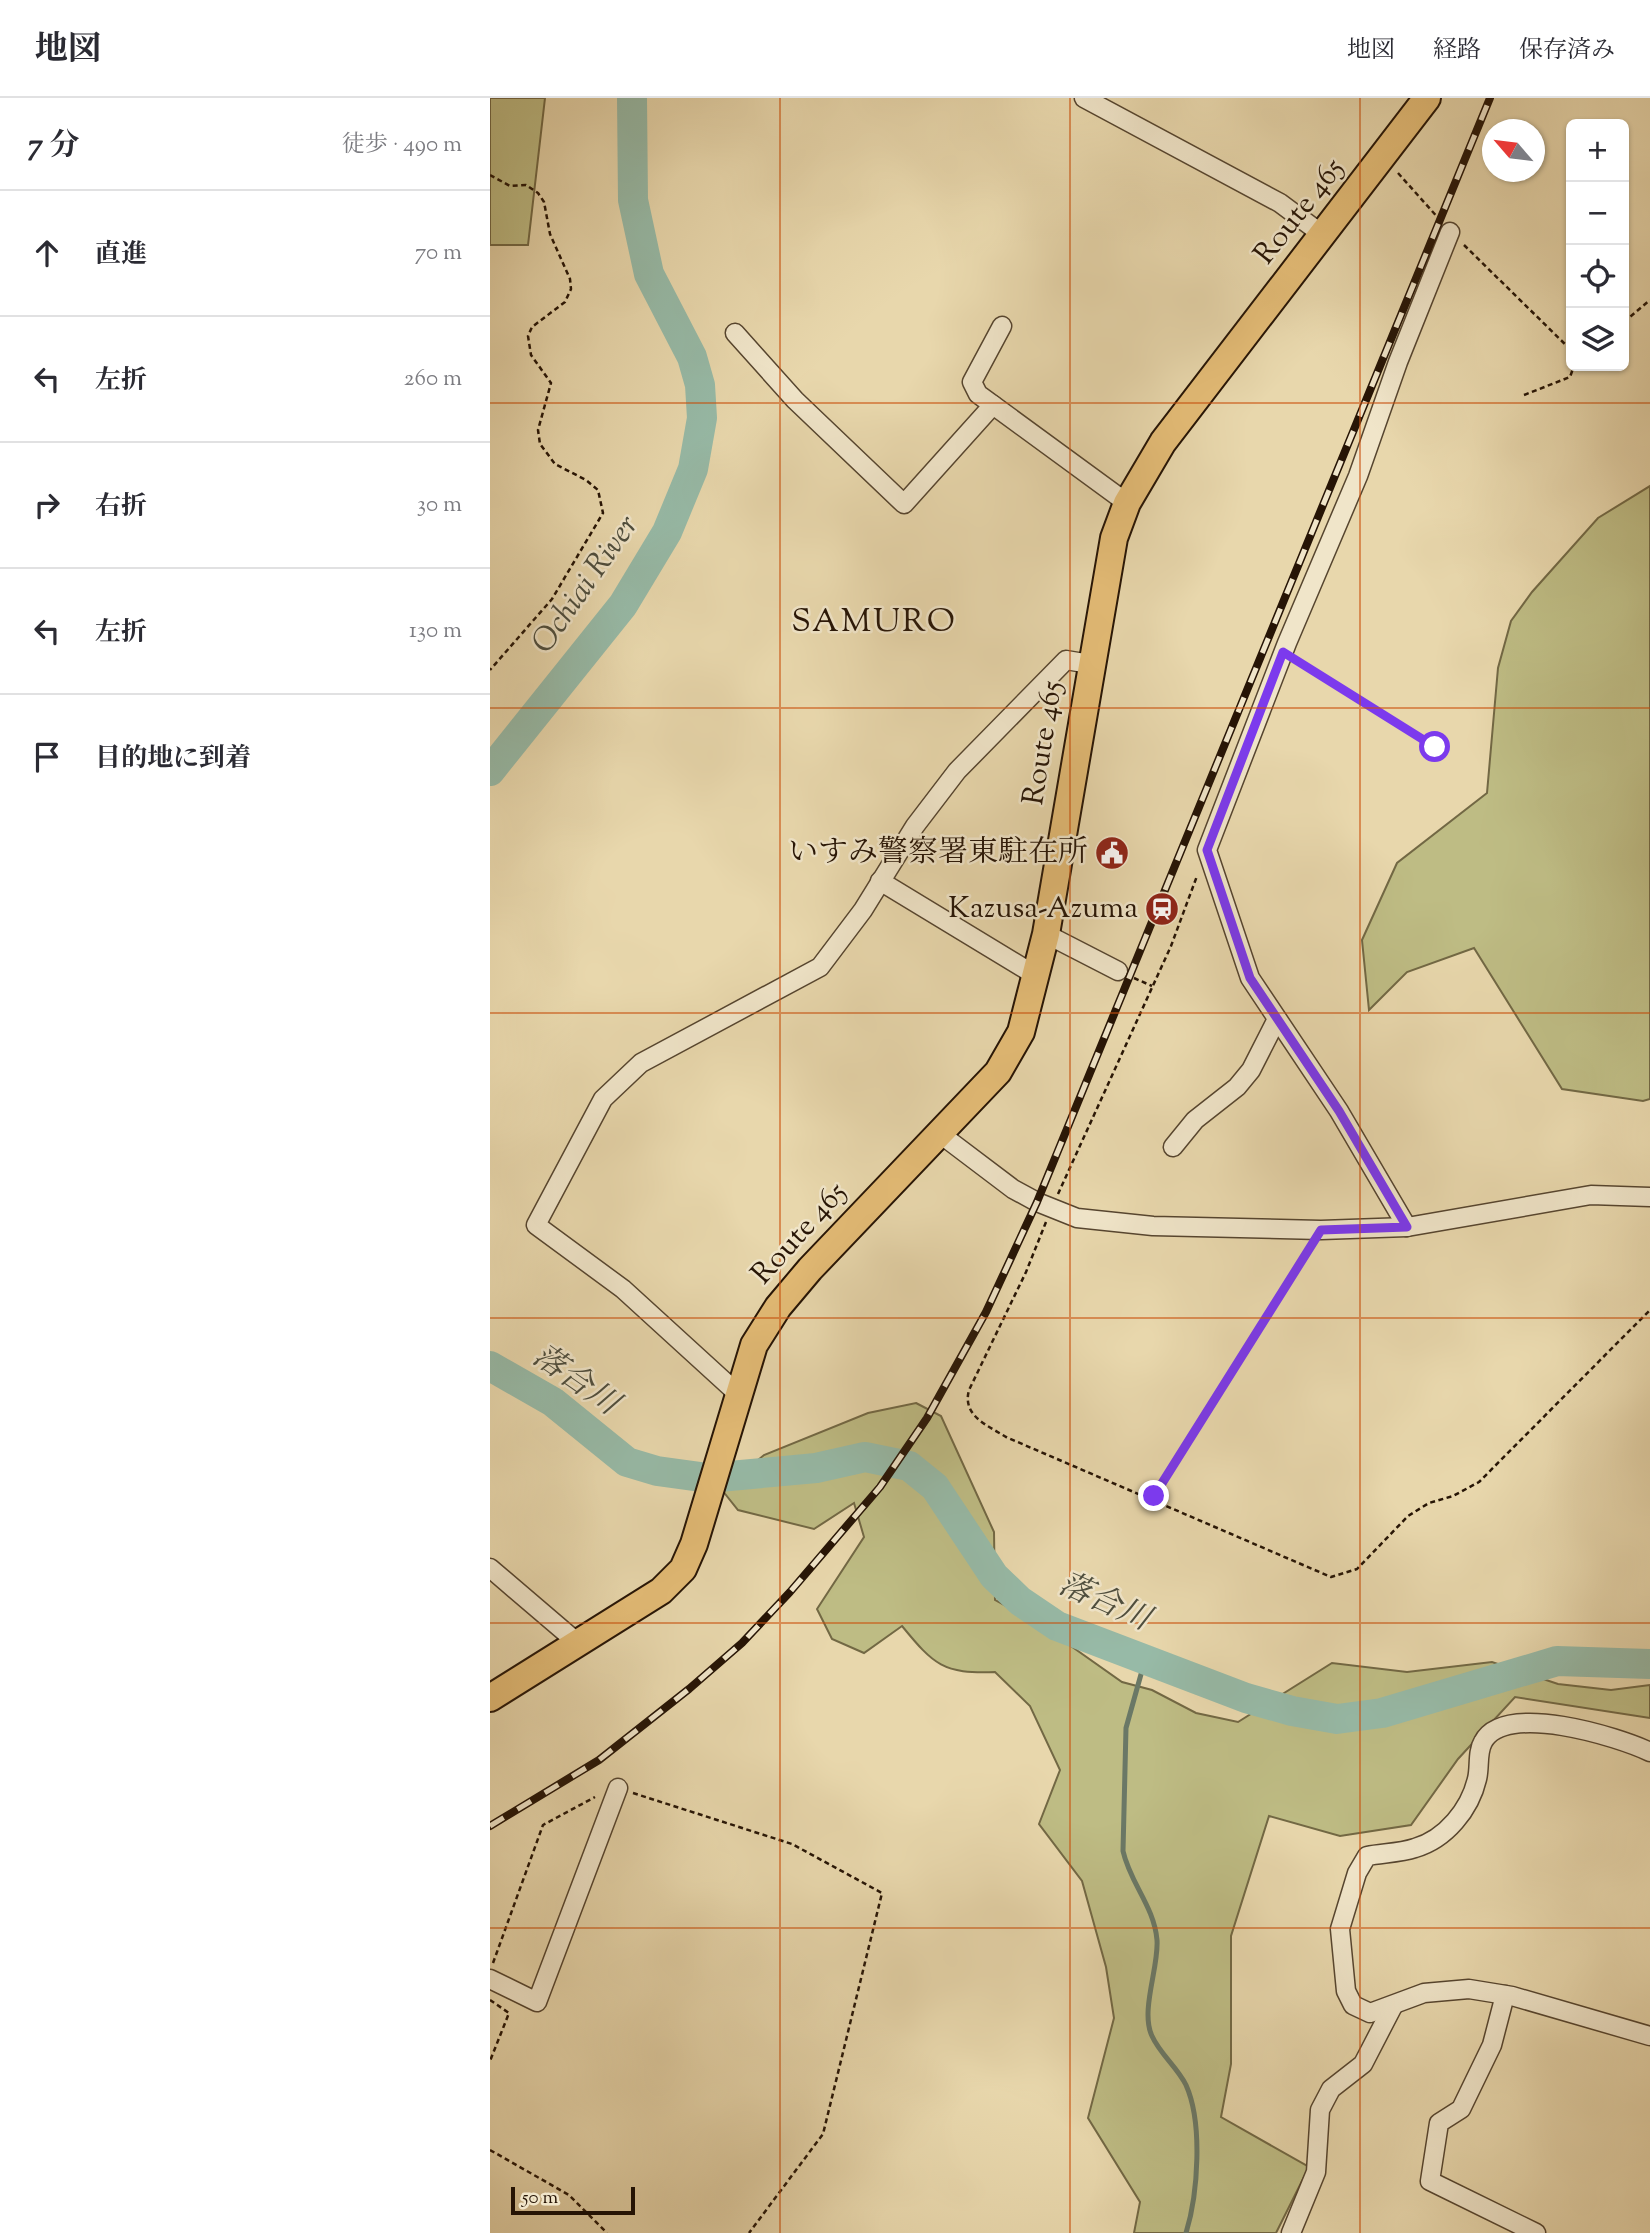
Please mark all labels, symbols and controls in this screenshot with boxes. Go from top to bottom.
text: 地図 [35,27,101,75]
text: 地図 [1347,34,1395,68]
text: 経路 [1433,34,1481,68]
text: 保存済み [1519,34,1615,68]
north arrow [1482,119,1545,182]
map controls [1566,119,1629,371]
button: + [1566,119,1629,182]
text: 7 分 [28,125,79,168]
text: 徒歩 · 490 m [342,129,462,162]
street label: Route 465 [1245,150,1355,274]
button: − [1566,182,1629,245]
icon: ahead [28,234,66,272]
text: 直進 [95,237,147,274]
text: 70 m [415,237,462,270]
button: locate [1566,245,1629,308]
button: layers [1566,308,1629,371]
icon: left [28,360,66,398]
text: 左折 [95,363,147,400]
text: 260 m [404,363,462,396]
icon: right [28,486,66,524]
text: 右折 [95,489,147,526]
text: 30 m [417,489,462,522]
water label: Ochiai River [521,506,651,664]
district label: SAMURO [791,599,957,647]
icon: left [28,612,66,650]
text: 左折 [95,615,147,652]
text: 130 m [409,615,462,648]
street label: Route 465 [1013,678,1075,808]
route start [1419,731,1450,762]
icon: arrive [28,738,66,776]
text: 目的地に到着 [95,741,251,778]
place label: いすみ警察署東駐在所 [788,832,1088,875]
public building icon: いすみ警察署東駐在所 [1093,834,1131,872]
place label: Kazusa-Azuma [948,888,1138,931]
station icon: Kazusa-Azuma [1143,890,1181,928]
street label: Route 465 [742,1173,858,1295]
water label: 落合川 [522,1335,630,1429]
route end [1138,1480,1169,1511]
water label: 落合川 [1051,1562,1160,1645]
scale bar [511,2184,635,2216]
text: 50 m [522,2185,558,2212]

